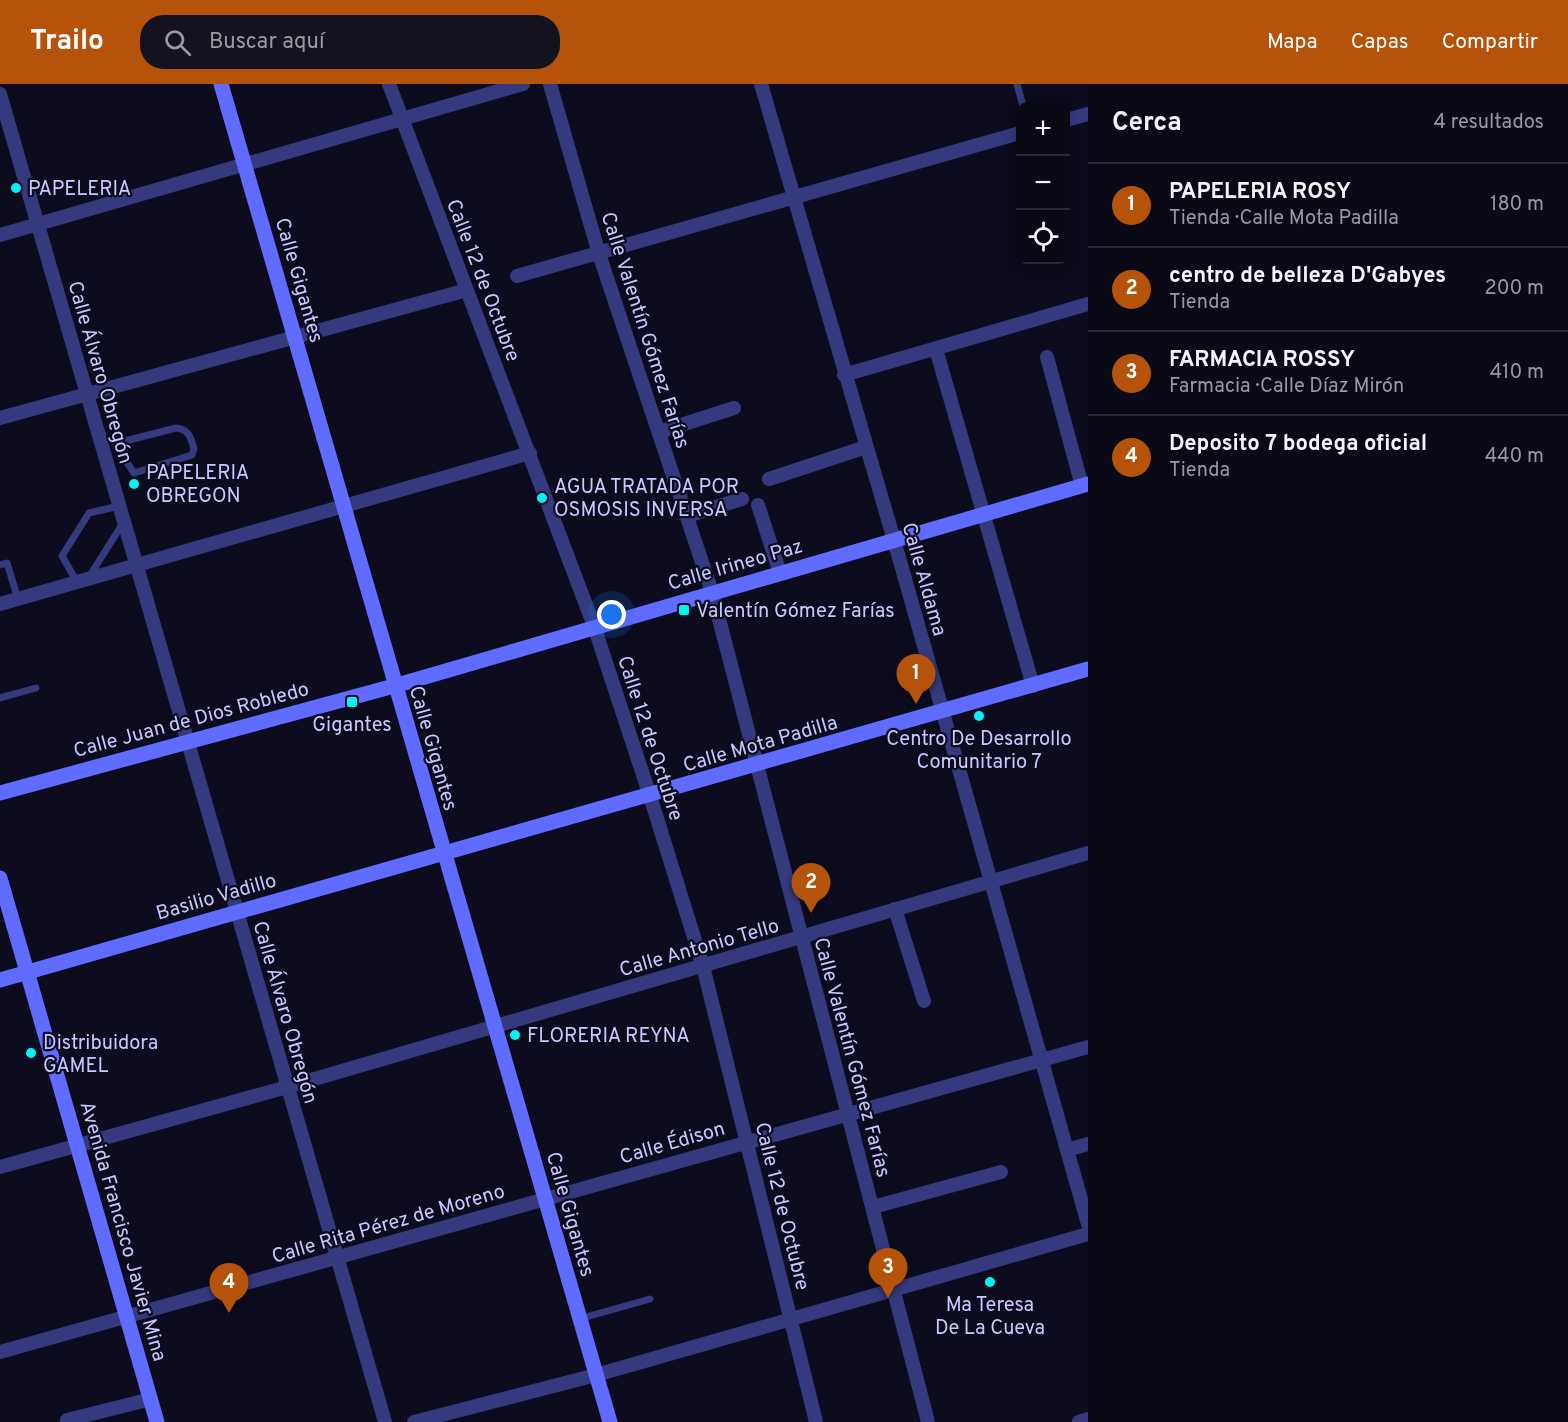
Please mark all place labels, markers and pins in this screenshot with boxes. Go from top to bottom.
place label: PAPELERIA [28,177,131,203]
marker: PAPELERIA [9,181,23,195]
place label: PAPELERIA OBREGON [146,461,249,510]
place label: AGUA TRATADA POR OSMOSIS INVERSA [554,475,739,524]
marker: PAPELERIA OBREGON [127,477,141,491]
marker: AGUA TRATADA POR OSMOSIS INVERSA [535,491,549,505]
place label: Valentín Gómez Farías [696,599,895,625]
marker: Valentín Gómez Farías [677,603,691,617]
pin: 1 [896,654,936,704]
marker: Gigantes [345,695,359,709]
marker: Centro De Desarrollo Comunitario 7 [972,709,986,723]
place label: Gigantes [312,713,392,739]
place label: Centro De Desarrollo Comunitario 7 [886,727,1072,776]
pin: 2 [792,864,830,913]
place label: FLORERIA REYNA [527,1024,690,1050]
marker: FLORERIA REYNA [508,1028,522,1042]
place label: Distribuidora GAMEL [43,1031,158,1080]
marker: Distribuidora GAMEL [24,1046,38,1060]
pin: 3 [868,1248,908,1298]
pin: 4 [210,1264,248,1313]
marker: Ma Teresa De La Cueva [983,1275,997,1289]
place label: Ma Teresa De La Cueva [935,1293,1045,1342]

